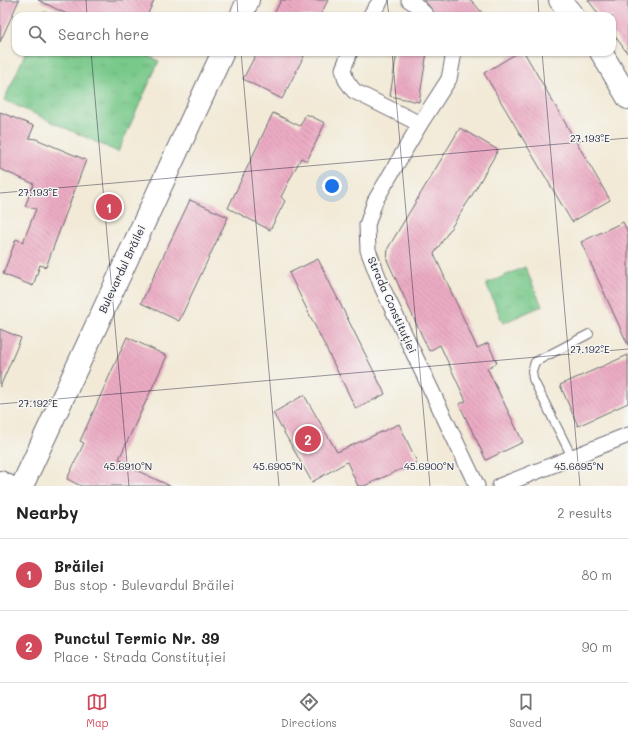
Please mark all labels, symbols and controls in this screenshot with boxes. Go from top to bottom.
search box [12,12,616,56]
icon: search [26,23,48,45]
text: Search here [58,24,149,44]
text: 27.193°E [570,131,610,145]
your location [322,176,342,196]
text: 27.193°E [18,185,58,199]
pin: 1 [96,192,122,222]
street label: Bulevardul Brăilei [95,222,149,315]
street label: Strada Constituției [364,254,420,355]
text: 27.192°E [570,342,610,356]
text: 27.192°E [18,396,58,410]
pin: 2 [295,424,321,454]
text: 45.6910°N [104,459,152,473]
text: 45.6905°N [253,459,303,473]
text: 45.6900°N [404,459,454,473]
text: 45.6895°N [554,459,604,473]
text: Nearby [16,501,78,523]
text: 2 results [557,504,612,521]
text: Brăilei [54,556,104,576]
text: 1 [26,566,32,583]
text: 80 m [582,566,612,583]
text: Bus stop · Bulevardul Brăilei [54,576,234,593]
text: Punctul Termic Nr. 39 [54,628,219,648]
text: 2 [25,638,33,655]
text: 90 m [582,638,612,655]
text: Place · Strada Constituției [54,648,226,665]
tab: Map [86,691,109,730]
tab: Directions [281,691,337,730]
tab: Saved [509,691,542,730]

